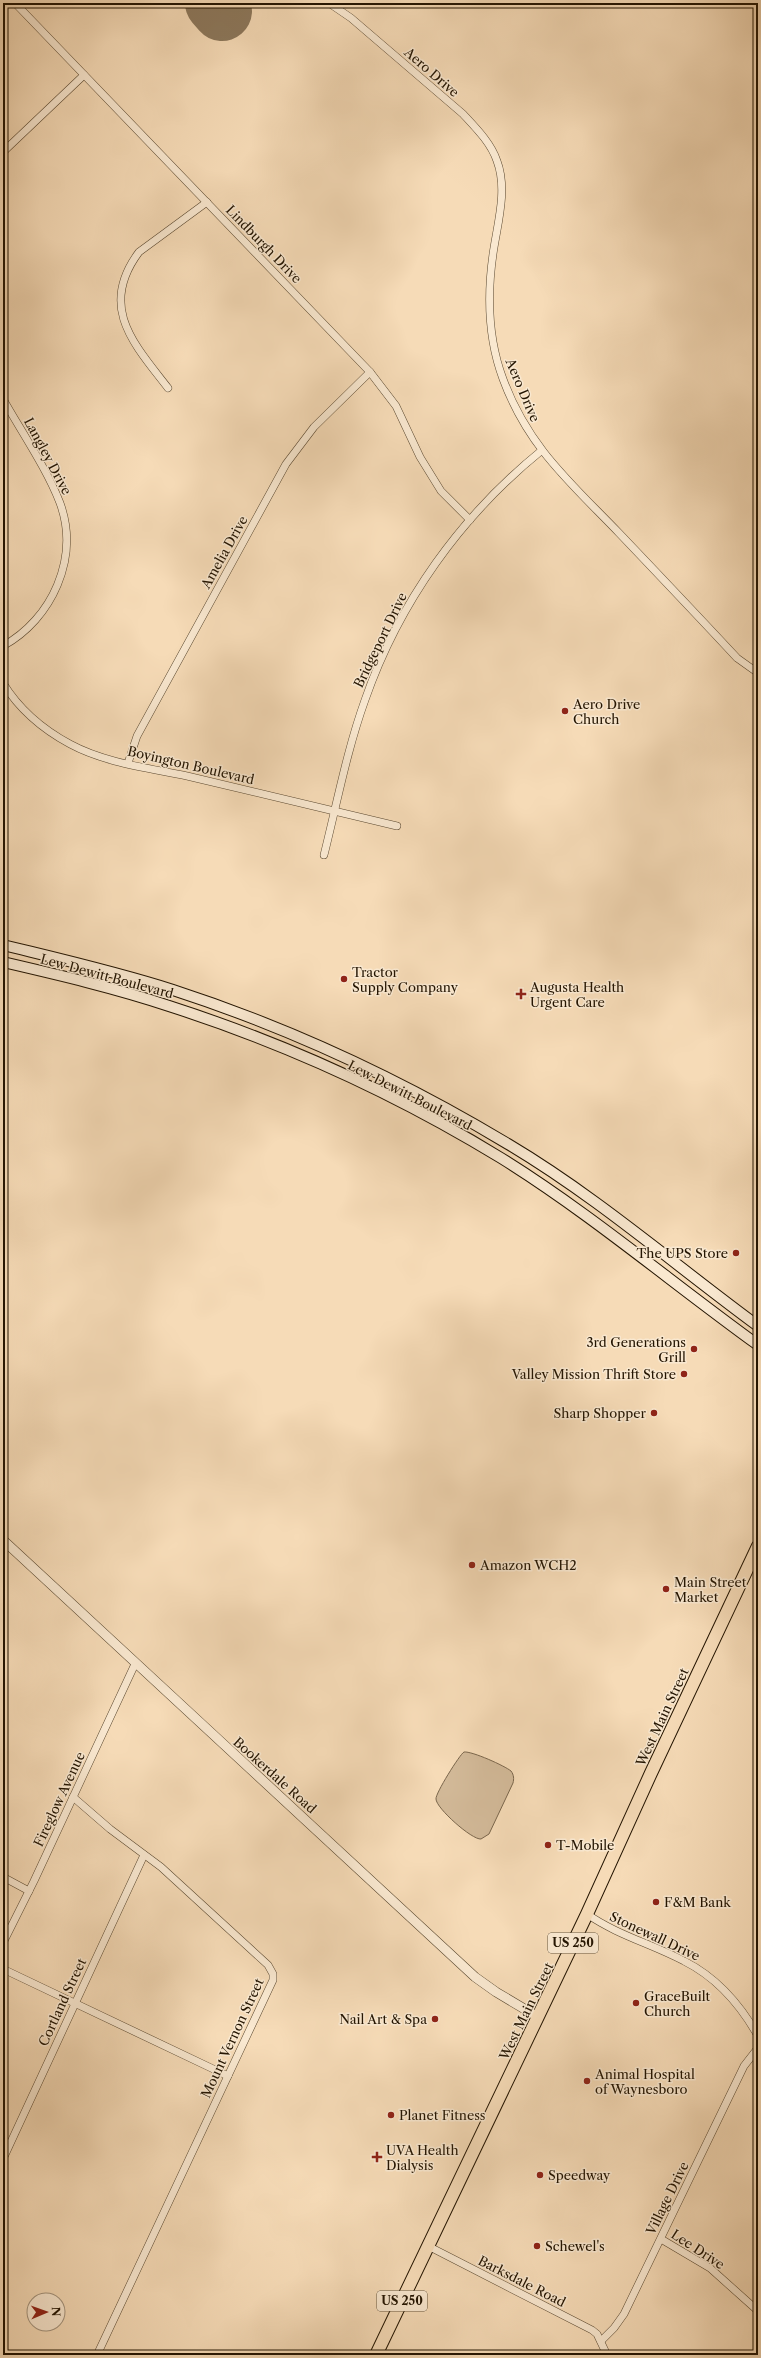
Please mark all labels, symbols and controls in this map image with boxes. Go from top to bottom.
street label: Aero Drive [401,43,463,100]
street label: Lindburgh Drive [223,202,305,286]
street label: Aero Drive [502,355,544,424]
street label: Langley Drive [21,415,75,497]
street label: Amelia Drive [197,513,251,592]
street label: Bridgeport Drive [350,590,410,690]
place label: Aero Drive Church [572,696,640,727]
marker: Aero Drive Church [560,706,570,716]
street label: Boyington Boulevard [126,743,256,787]
street label: Lew Dewitt Boulevard [39,951,175,1001]
place label: Tractor Supply Company [352,964,459,995]
marker: Tractor Supply Company [339,974,349,984]
place label: Augusta Health Urgent Care [529,979,624,1010]
marker: Augusta Health Urgent Care [515,988,527,1000]
street label: Lew Dewitt Boulevard [345,1057,475,1133]
place label: The UPS Store [637,1245,728,1261]
marker: The UPS Store [731,1248,741,1258]
place label: 3rd Generations Grill [586,1334,686,1365]
marker: 3rd Generations Grill [689,1344,699,1354]
place label: Valley Mission Thrift Store [511,1366,676,1382]
marker: Valley Mission Thrift Store [679,1369,689,1379]
place label: Sharp Shopper [554,1405,647,1421]
marker: Sharp Shopper [649,1408,659,1418]
place label: Amazon WCH2 [479,1557,577,1573]
marker: Amazon WCH2 [467,1560,477,1570]
place label: Main Street Market [674,1574,747,1605]
marker: Main Street Market [661,1584,671,1594]
street label: West Main Street [632,1665,692,1769]
street label: Bookerdale Road [230,1734,320,1817]
street label: Fireglow Avenue [30,1749,88,1849]
place label: T-Mobile [556,1837,614,1853]
marker: T-Mobile [543,1840,553,1850]
place label: F&M Bank [664,1894,731,1910]
marker: F&M Bank [651,1897,661,1907]
street label: Stonewall Drive [607,1908,703,1964]
road number: US 250 [548,1933,598,1953]
street label: Cortland Street [35,1955,90,2048]
street label: West Main Street [495,1959,557,2063]
street label: Mount Vernon Street [197,1975,267,2100]
place label: GraceBuilt Church [644,1988,711,2019]
marker: GraceBuilt Church [631,1998,641,2008]
place label: Nail Art & Spa [339,2011,427,2027]
marker: Nail Art & Spa [430,2014,440,2024]
place label: Animal Hospital of Waynesboro [594,2066,695,2097]
marker: Animal Hospital of Waynesboro [582,2076,592,2086]
place label: Planet Fitness [399,2107,486,2123]
marker: Planet Fitness [386,2110,396,2120]
place label: UVA Health Dialysis [386,2142,459,2173]
marker: UVA Health Dialysis [371,2151,383,2163]
street label: Village Drive [642,2159,692,2238]
place label: Speedway [548,2167,611,2183]
marker: Speedway [535,2170,545,2180]
street label: Lee Drive [668,2226,728,2272]
place label: Schewel's [545,2238,605,2254]
marker: Schewel's [532,2241,542,2251]
street label: Barksdale Road [476,2252,569,2310]
road number: US 250 [377,2291,427,2311]
north arrow [26,2292,66,2332]
text: N [49,2307,63,2317]

